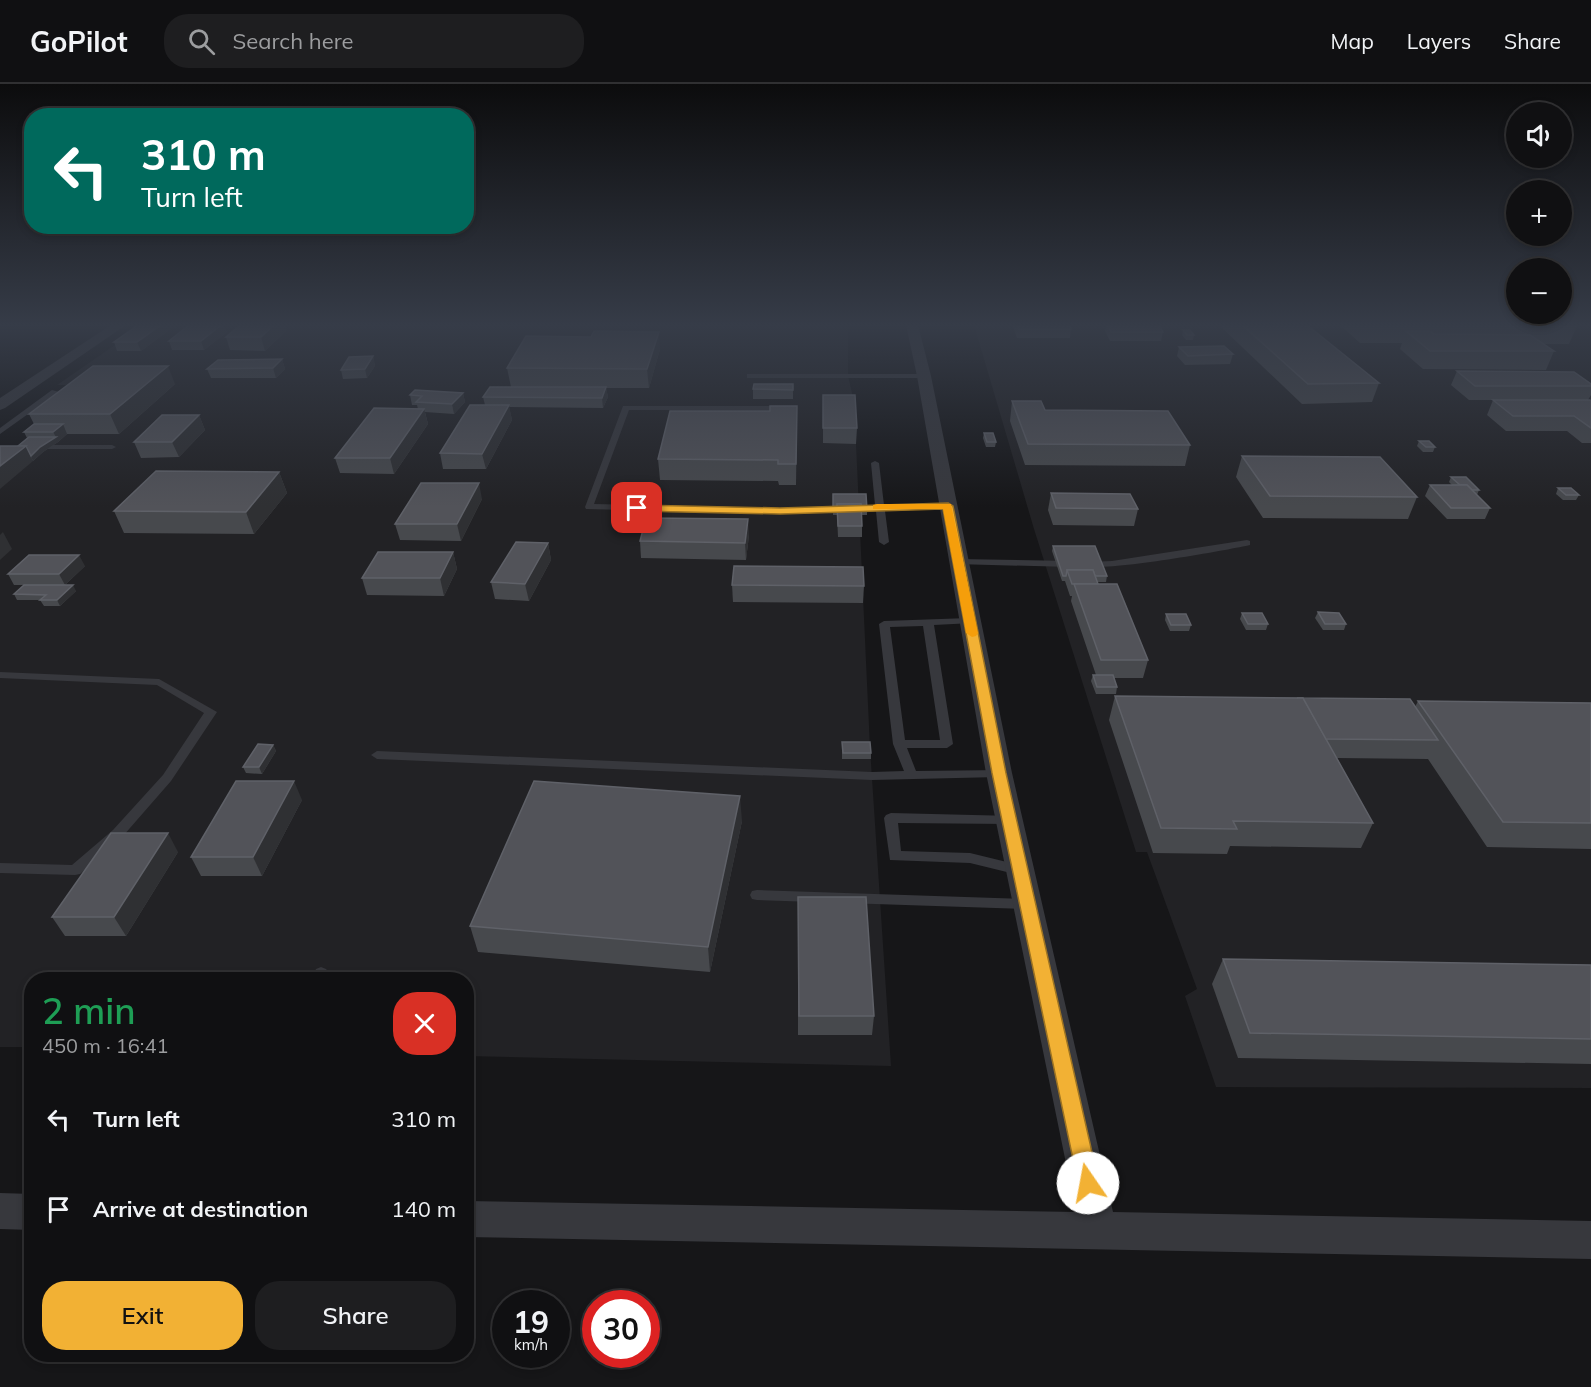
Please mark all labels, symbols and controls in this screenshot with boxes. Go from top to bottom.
search box [164,14,584,68]
text: GoPilot [30,24,128,59]
icon: search [185,25,218,58]
text: Search here [233,27,354,55]
text: Map [1331,28,1374,54]
text: Layers [1407,28,1471,54]
text: Share [1504,28,1561,54]
map controls [1506,102,1572,324]
button: sound [1506,102,1572,168]
text: 310 m [141,128,266,181]
icon: left [42,132,120,210]
text: Turn left [141,180,243,214]
button: + [1506,180,1572,246]
button: − [1506,258,1572,324]
pin [611,482,662,533]
icon: arrive [620,491,653,524]
text: 2 min [42,988,136,1033]
button: close [393,992,456,1055]
text: 450 m · 16:41 [42,1033,168,1058]
icon: left [42,1103,75,1136]
text: Turn left [93,1105,180,1133]
text: 310 m [391,1105,456,1133]
position arrow [1056,1151,1120,1215]
icon: arrive [42,1193,75,1226]
text: Arrive at destination [93,1195,308,1223]
text: 140 m [391,1195,456,1223]
button: Exit [42,1281,243,1350]
button: Share [255,1281,456,1350]
speed limit sign: 30 [582,1290,660,1368]
text: 19 [513,1303,549,1341]
text: km/h [514,1335,548,1354]

